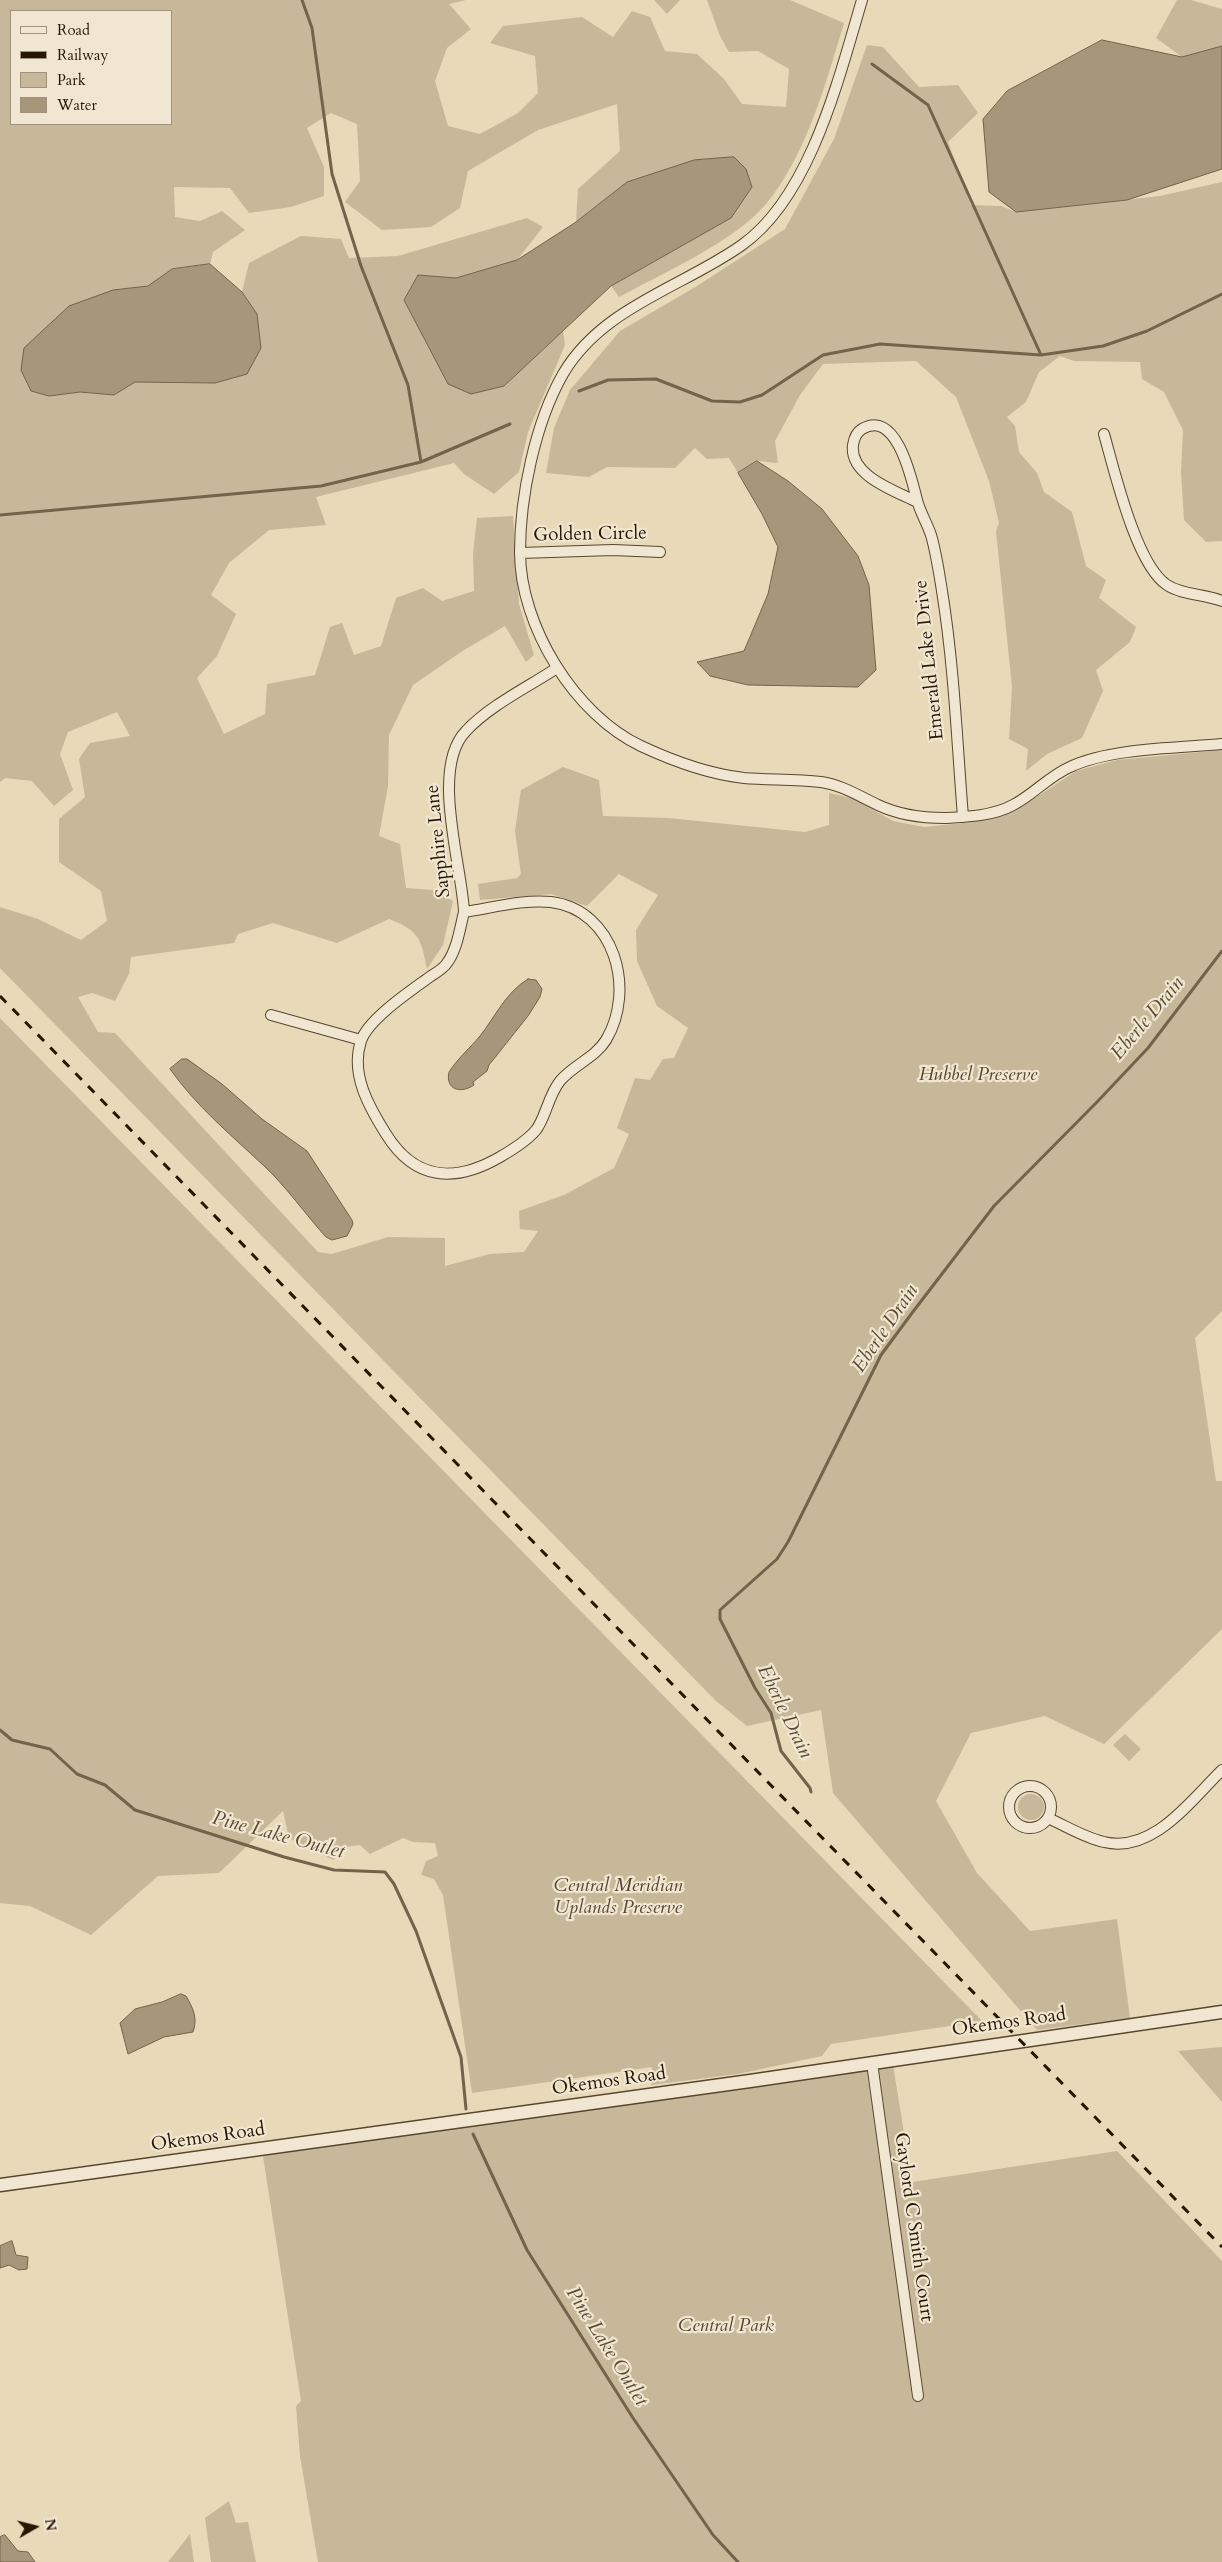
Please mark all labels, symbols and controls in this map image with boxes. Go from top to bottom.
legend [10,10,172,125]
text: Road [57,20,90,40]
text: Railway [57,45,108,65]
text: Park [57,70,86,90]
text: Water [57,95,97,115]
street label: Golden Circle [533,523,647,547]
street label: Emerald Lake Drive [910,579,950,741]
street label: Sapphire Lane [422,783,456,899]
water label: Eberle Drain [1106,973,1190,1065]
park label: Hubbel Preserve [919,1065,1037,1087]
water label: Eberle Drain [848,1281,924,1377]
water label: Eberle Drain [751,1661,817,1763]
water label: Pine Lake Outlet [209,1807,347,1865]
park label: Central Meridian Uplands Preserve [554,1876,682,1920]
street label: Okemos Road [951,2004,1067,2042]
street label: Okemos Road [551,2063,667,2101]
street label: Okemos Road [150,2119,266,2157]
street label: Gaylord C Smith Court [888,2131,938,2323]
water label: Pine Lake Outlet [560,2283,652,2411]
park label: Central Park [678,2316,774,2338]
north arrow [10,2502,60,2552]
text: N [40,2518,61,2532]

